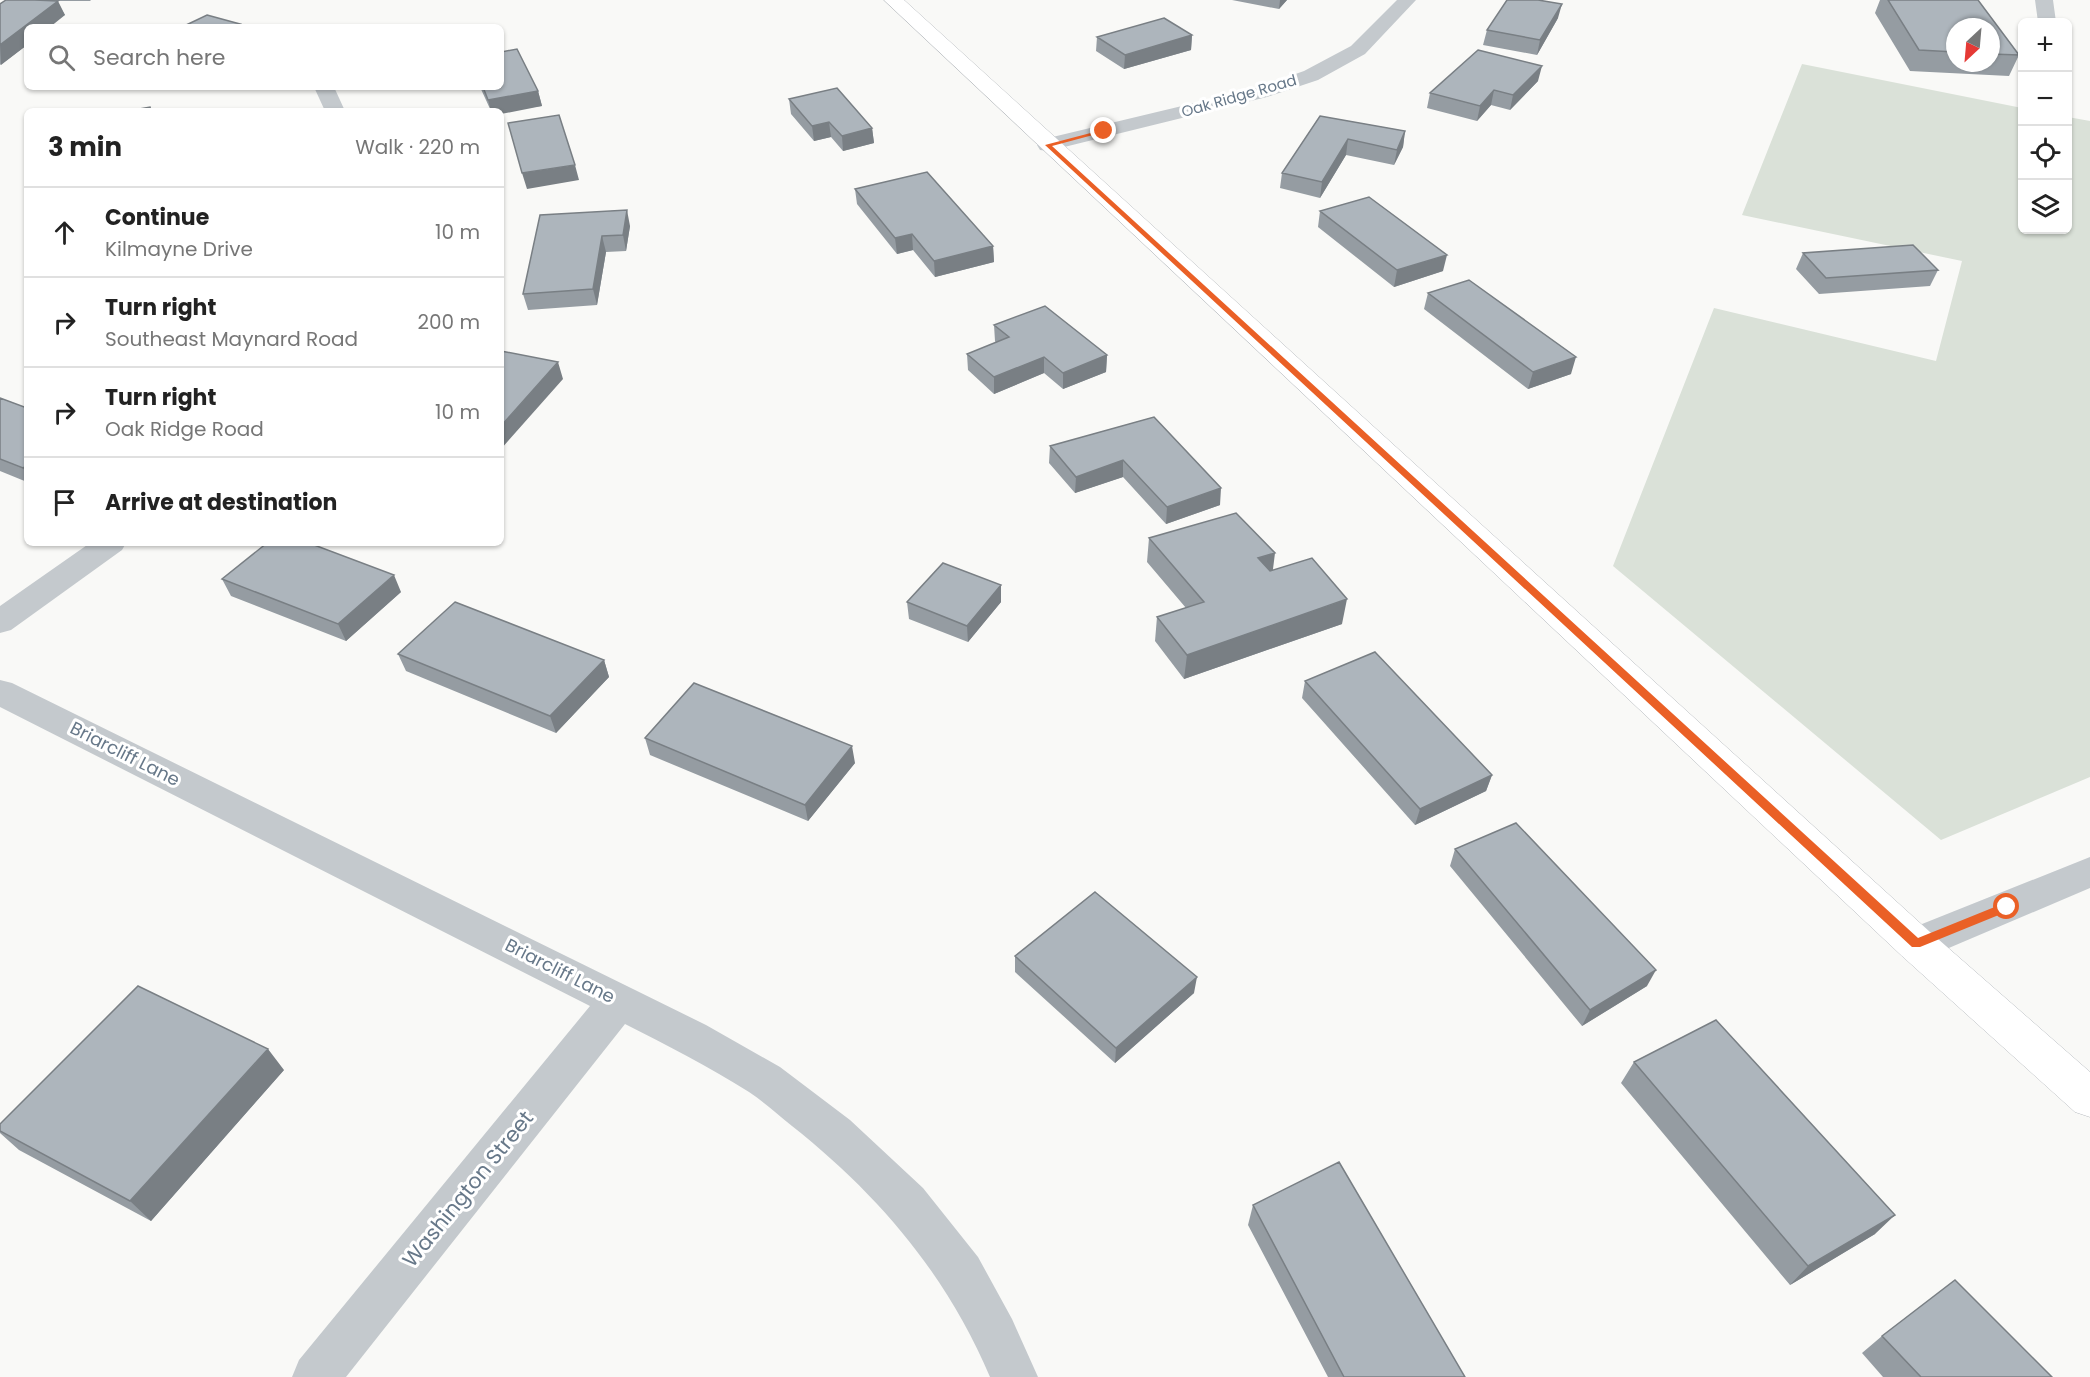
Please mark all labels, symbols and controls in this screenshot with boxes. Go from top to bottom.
north arrow [1946,18,2000,72]
map controls [2018,18,2072,234]
button: + [2018,18,2072,72]
search box [24,24,504,90]
icon: search [45,41,78,74]
text: Search here [93,42,226,73]
street label: Oak Ridge Road [1179,69,1299,122]
button: − [2018,72,2072,126]
route end [1090,117,1116,143]
button: locate [2018,126,2072,180]
text: 3 min [48,129,122,165]
text: Walk · 220 m [355,133,480,161]
button: layers [2018,180,2072,234]
text: Continue [105,202,209,233]
icon: ahead [48,216,81,249]
text: 10 m [435,218,480,246]
text: Kilmayne Drive [105,235,253,263]
text: Turn right [105,292,216,323]
icon: right [48,306,81,339]
text: 200 m [417,308,480,336]
text: Southeast Maynard Road [105,325,358,353]
text: Turn right [105,382,216,413]
icon: right [48,396,81,429]
text: 10 m [435,398,480,426]
text: Oak Ridge Road [105,415,264,443]
icon: arrive [48,486,81,519]
text: Arrive at destination [105,487,337,518]
street label: Briarcliff Lane [66,715,184,792]
route start [1993,893,2019,919]
street label: Briarcliff Lane [501,932,619,1009]
street label: Washington Street [395,1104,540,1273]

